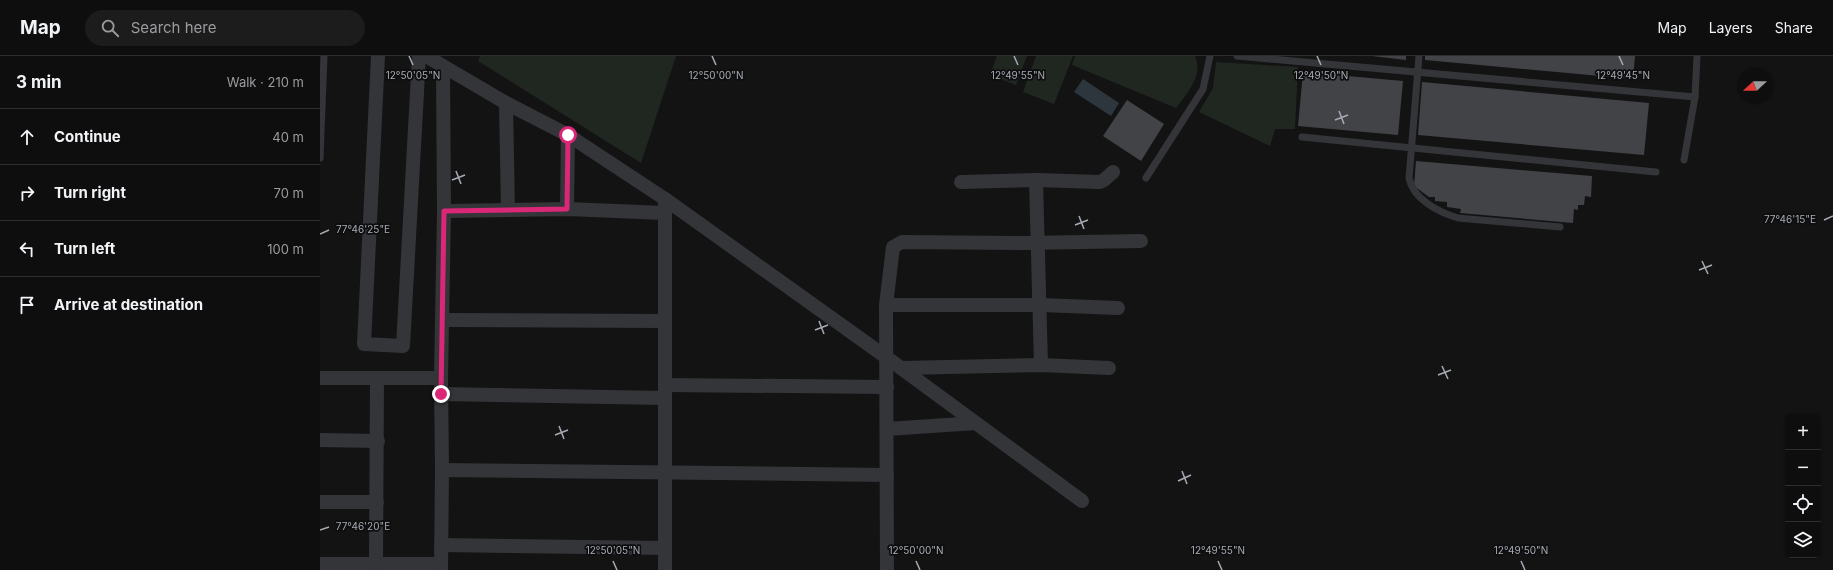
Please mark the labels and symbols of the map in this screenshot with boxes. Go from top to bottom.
north arrow [1737,68,1773,104]
text: 12°50'05"N [386,69,440,81]
text: 12°50'00"N [689,69,743,81]
text: 12°49'55"N [991,69,1045,81]
text: 12°49'50"N [1294,69,1348,81]
text: 12°49'45"N [1596,69,1650,81]
route start [559,126,577,144]
text: 77°46'15"E [1764,213,1816,225]
text: 77°46'25"E [336,223,390,235]
route end [432,385,450,403]
text: 77°46'20"E [336,520,390,532]
text: 12°50'05"N [586,544,640,556]
text: 12°50'00"N [889,544,943,556]
text: 12°49'55"N [1191,544,1245,556]
text: 12°49'50"N [1494,544,1548,556]

